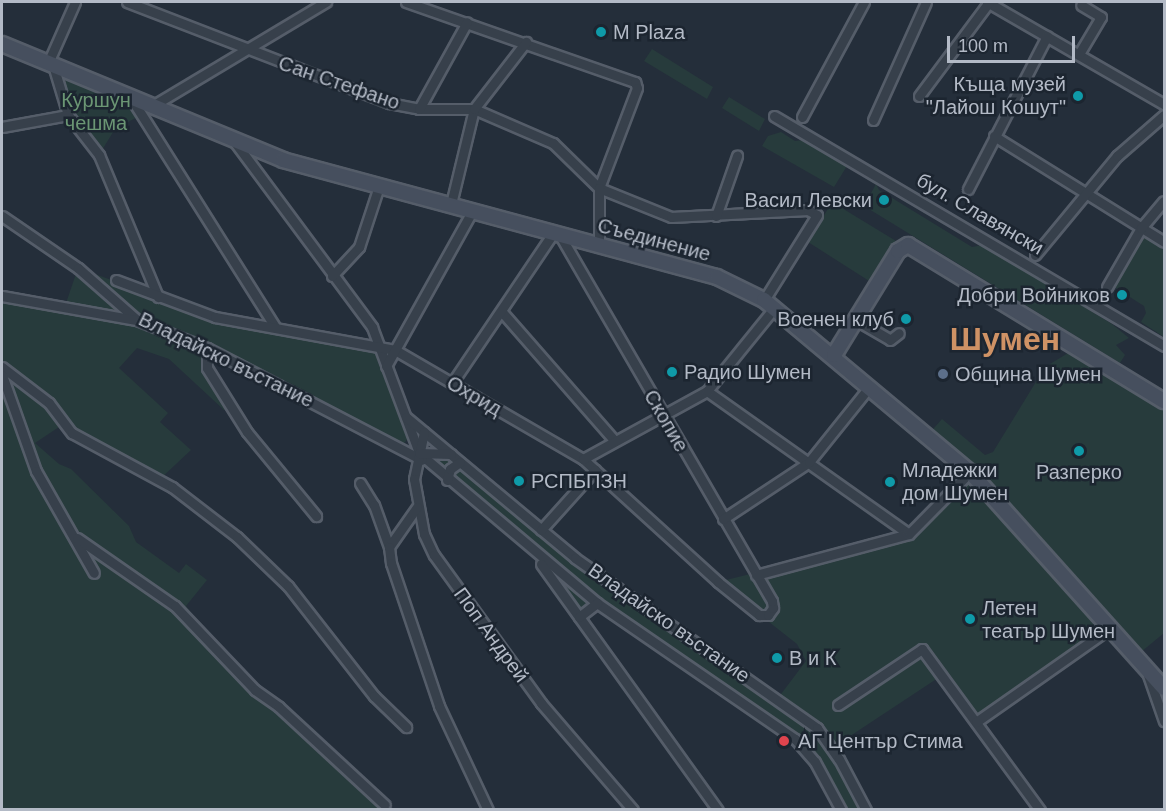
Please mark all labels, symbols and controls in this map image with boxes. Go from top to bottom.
place label: M Plaza [613,20,685,44]
scale bar [950,24,1078,62]
marker: M Plaza [594,25,608,39]
text: 100 m [958,36,1008,56]
street label: Сан Стефано [275,51,403,115]
place label: Къща музей "Лайош Кошут" [926,72,1066,119]
park label: Куршун чешма [61,88,131,135]
marker: Къща музей "Лайош Кошут" [1071,89,1085,103]
street label: бул. Славянски [912,168,1048,260]
place label: Васил Левски [745,188,872,212]
marker: Васил Левски [877,193,891,207]
street label: Съединение [595,213,713,267]
place label: Добри Войников [957,283,1110,307]
marker: Добри Войников [1115,288,1129,302]
street label: Владайско въстание [135,307,317,413]
place label: Военен клуб [777,307,894,331]
marker: Военен клуб [899,312,913,326]
district label: Шумен [950,320,1060,358]
place label: Радио Шумен [684,360,811,384]
place label: Община Шумен [955,362,1101,386]
marker: Радио Шумен [665,365,679,379]
marker: Община Шумен [936,367,950,381]
street label: Охрид [442,371,506,421]
street label: Скопие [639,386,693,456]
marker: Разперко [1072,444,1086,458]
place label: Младежки дом Шумен [902,458,1008,505]
place label: Разперко [1036,460,1122,484]
place label: РСПБПЗН [531,469,627,493]
marker: РСПБПЗН [512,474,526,488]
marker: Младежки дом Шумен [883,475,897,489]
street label: Владайско въстание [584,558,754,688]
street label: Поп Андрей [449,583,533,687]
place label: Летен театър Шумен [982,596,1115,643]
marker: Летен театър Шумен [963,612,977,626]
place label: В и К [789,646,836,670]
marker: В и К [770,651,784,665]
place label: АГ Център Стима [798,729,963,753]
marker: АГ Център Стима [775,732,793,750]

